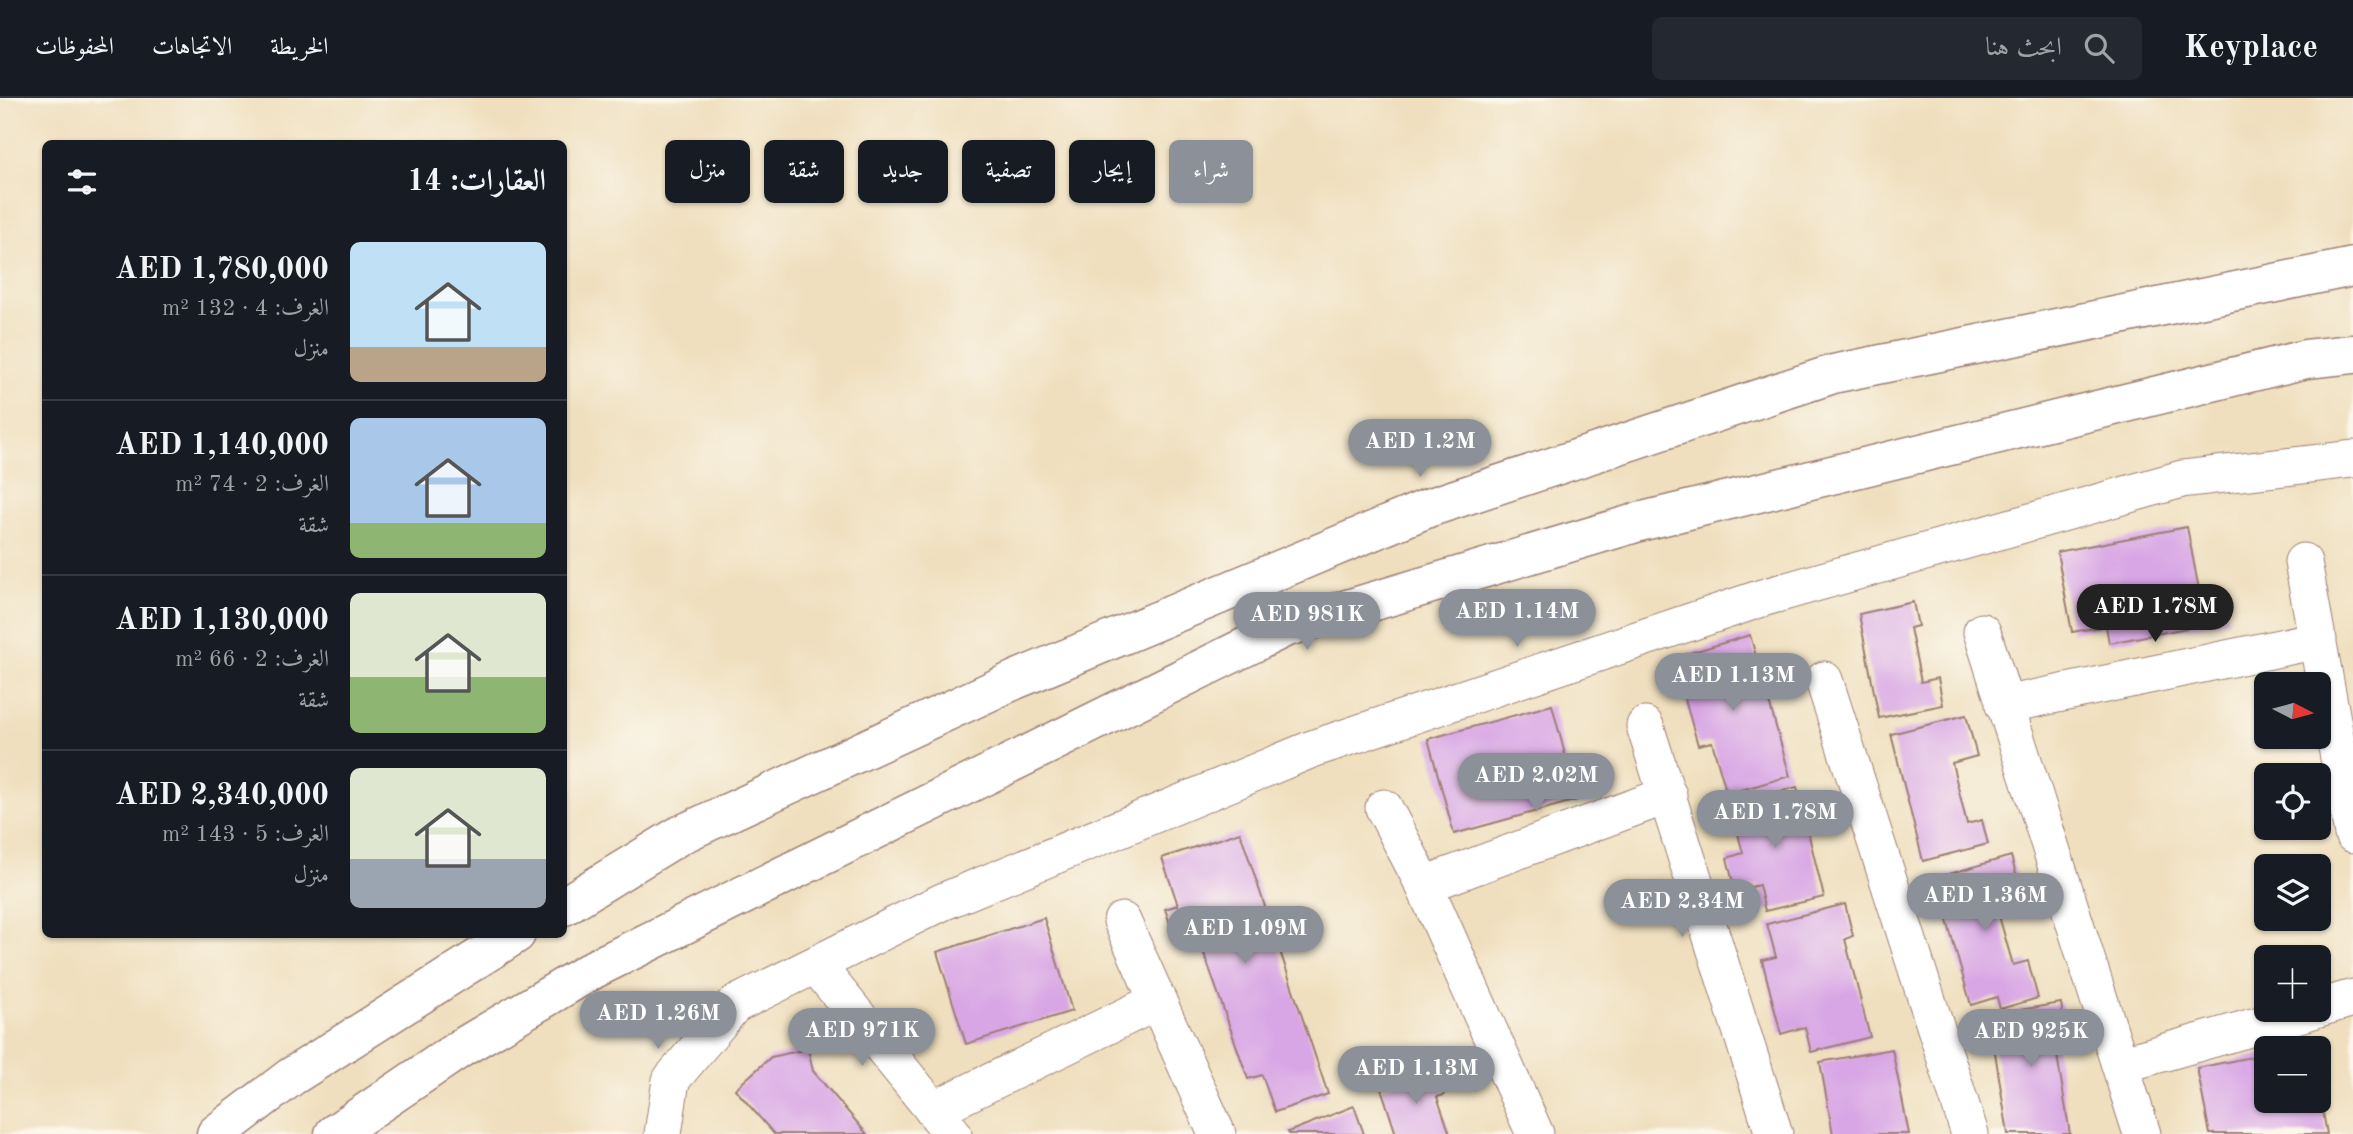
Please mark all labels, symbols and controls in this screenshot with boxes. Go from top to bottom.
search box [1652,17,2142,80]
icon: search [2080,29,2118,67]
text: Keyplace [2184,32,2318,65]
text: ابحث هنا [1985,35,2062,61]
text: المحفوظات [35,36,114,60]
text: الاتجاهات [152,36,232,60]
text: الخريطة [270,36,329,60]
chip: منزل [665,140,750,203]
chip: شقة [764,140,844,203]
chip: جديد [858,140,948,203]
chip: تصفية [962,140,1055,203]
chip: إيجار [1069,140,1155,203]
chip: شراء [1169,140,1253,203]
icon: filters [63,163,101,201]
text: العقارات: 14 [407,167,546,197]
text: AED 1,780,000 [115,255,329,285]
icon: home [406,270,490,354]
text: الغرف: 4 · 132 m² [162,297,329,320]
text: منزل [294,338,329,361]
pin: AED 1.2M [1348,420,1492,479]
text: AED 1.2M [1364,430,1476,453]
text: AED 1,140,000 [115,431,329,461]
icon: home [406,446,490,530]
text: الغرف: 2 · 74 m² [175,473,329,496]
text: شقة [299,514,329,537]
pin: AED 1.78M [2075,584,2235,644]
pin: AED 1.14M [1437,589,1597,649]
pin: AED 981K [1235,592,1379,652]
text: AED 1.78M [2093,595,2217,618]
text: AED 1.14M [1455,600,1579,623]
text: AED 981K [1249,603,1365,626]
text: AED 1,130,000 [115,606,329,636]
icon: home [406,621,490,705]
text: الغرف: 2 · 66 m² [175,648,329,671]
pin: AED 1.13M [1653,654,1813,713]
text: AED 1.13M [1671,664,1795,687]
north arrow [2254,672,2331,749]
map controls [2254,672,2331,1113]
text: شقة [299,689,329,712]
pin: AED 2.02M [1456,754,1616,813]
button: locate [2254,763,2331,840]
text: AED 2.02M [1474,764,1598,787]
text: AED 2,340,000 [115,781,329,811]
pin: AED 1.78M [1695,790,1855,850]
icon: home [406,796,490,880]
text: AED 1.78M [1713,801,1837,824]
text: الغرف: 5 · 143 m² [162,823,329,846]
button: layers [2254,854,2331,931]
text: منزل [294,864,329,887]
pin: AED 1.36M [1905,874,2065,933]
pin: AED 2.34M [1602,880,1762,939]
text: AED 1.36M [1923,884,2047,907]
text: AED 2.34M [1620,890,1744,913]
pin: AED 1.09M [1165,906,1325,966]
text: AED 1.09M [1183,917,1307,940]
button: + [2254,945,2331,1022]
pin: AED 1.26M [578,992,738,1051]
text: AED 1.26M [596,1002,720,1025]
pin: AED 971K [790,1009,934,1068]
pin: AED 925K [1959,1010,2103,1069]
text: AED 971K [804,1019,920,1042]
text: AED 925K [1973,1020,2089,1043]
button: − [2254,1036,2331,1113]
pin: AED 1.13M [1336,1046,1496,1106]
text: AED 1.13M [1354,1057,1478,1080]

